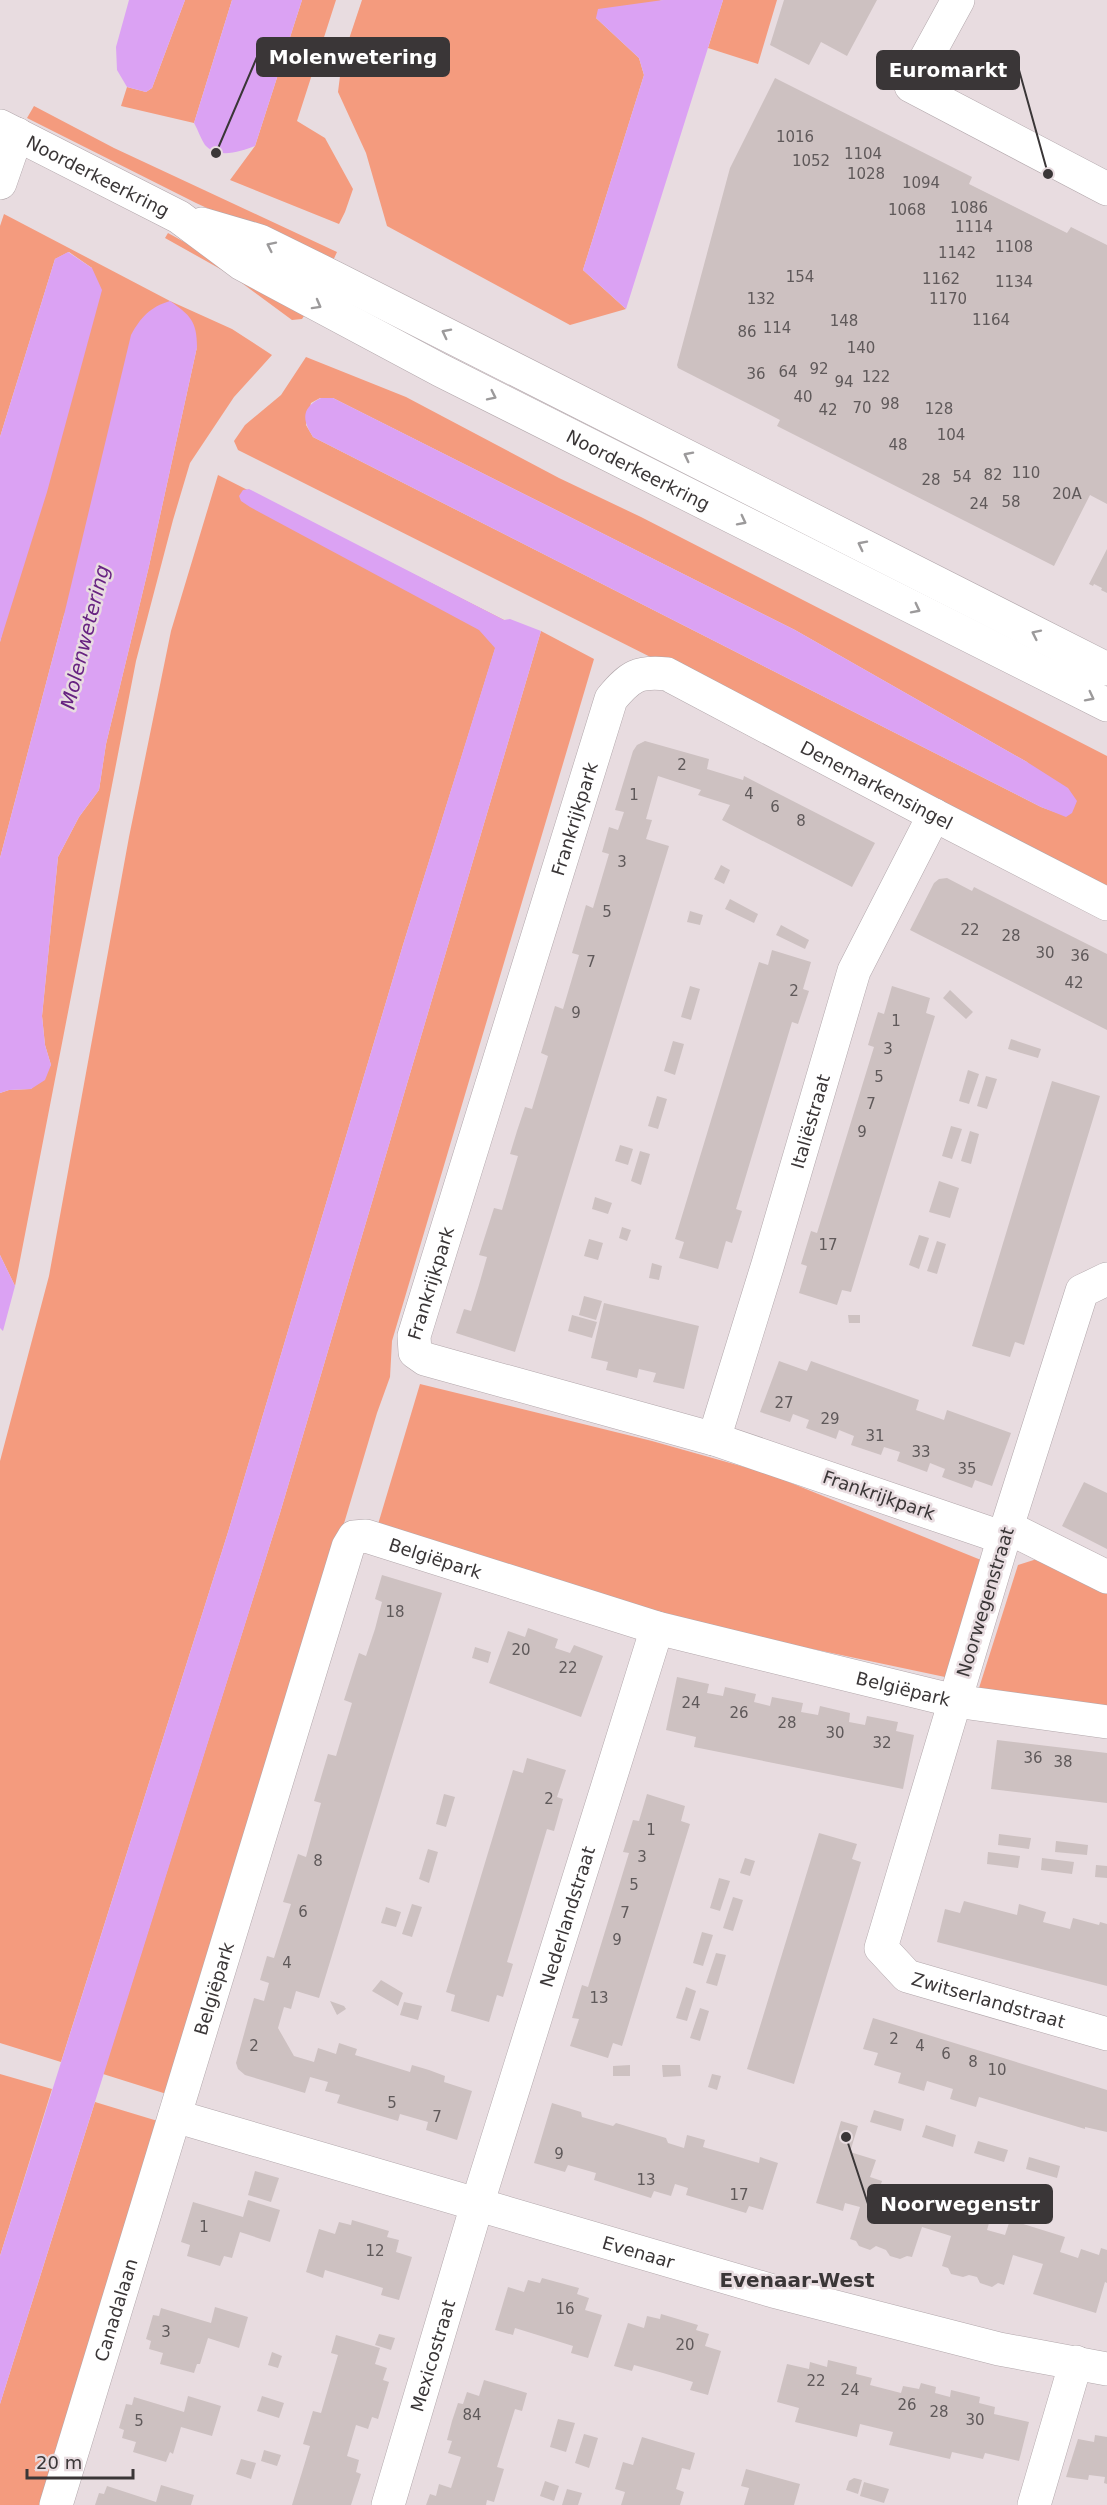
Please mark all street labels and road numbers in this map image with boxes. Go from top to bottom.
street label: Noorderkeerkring [23,131,173,221]
street label: Noorderkeerkring [563,425,714,514]
street label: Denemarkensingel [797,736,956,833]
street label: Frankrijkpark [547,759,602,878]
street label: Italiëstraat [786,1071,834,1171]
street label: Frankrijkpark [403,1223,458,1342]
street label: Frankrijkpark [820,1466,938,1524]
street label: Noorwegenstraat [952,1525,1018,1679]
street label: Belgiëpark [386,1533,485,1583]
street label: Belgiëpark [854,1667,953,1710]
street label: Nederlandstraat [535,1844,599,1990]
street label: Belgiëpark [189,1939,238,2038]
street label: Zwitserlandstraat [909,1967,1068,2032]
street label: Evenaar [600,2231,678,2272]
street label: Canadalaan [90,2256,141,2364]
street label: Mexicostraat [406,2297,459,2414]

